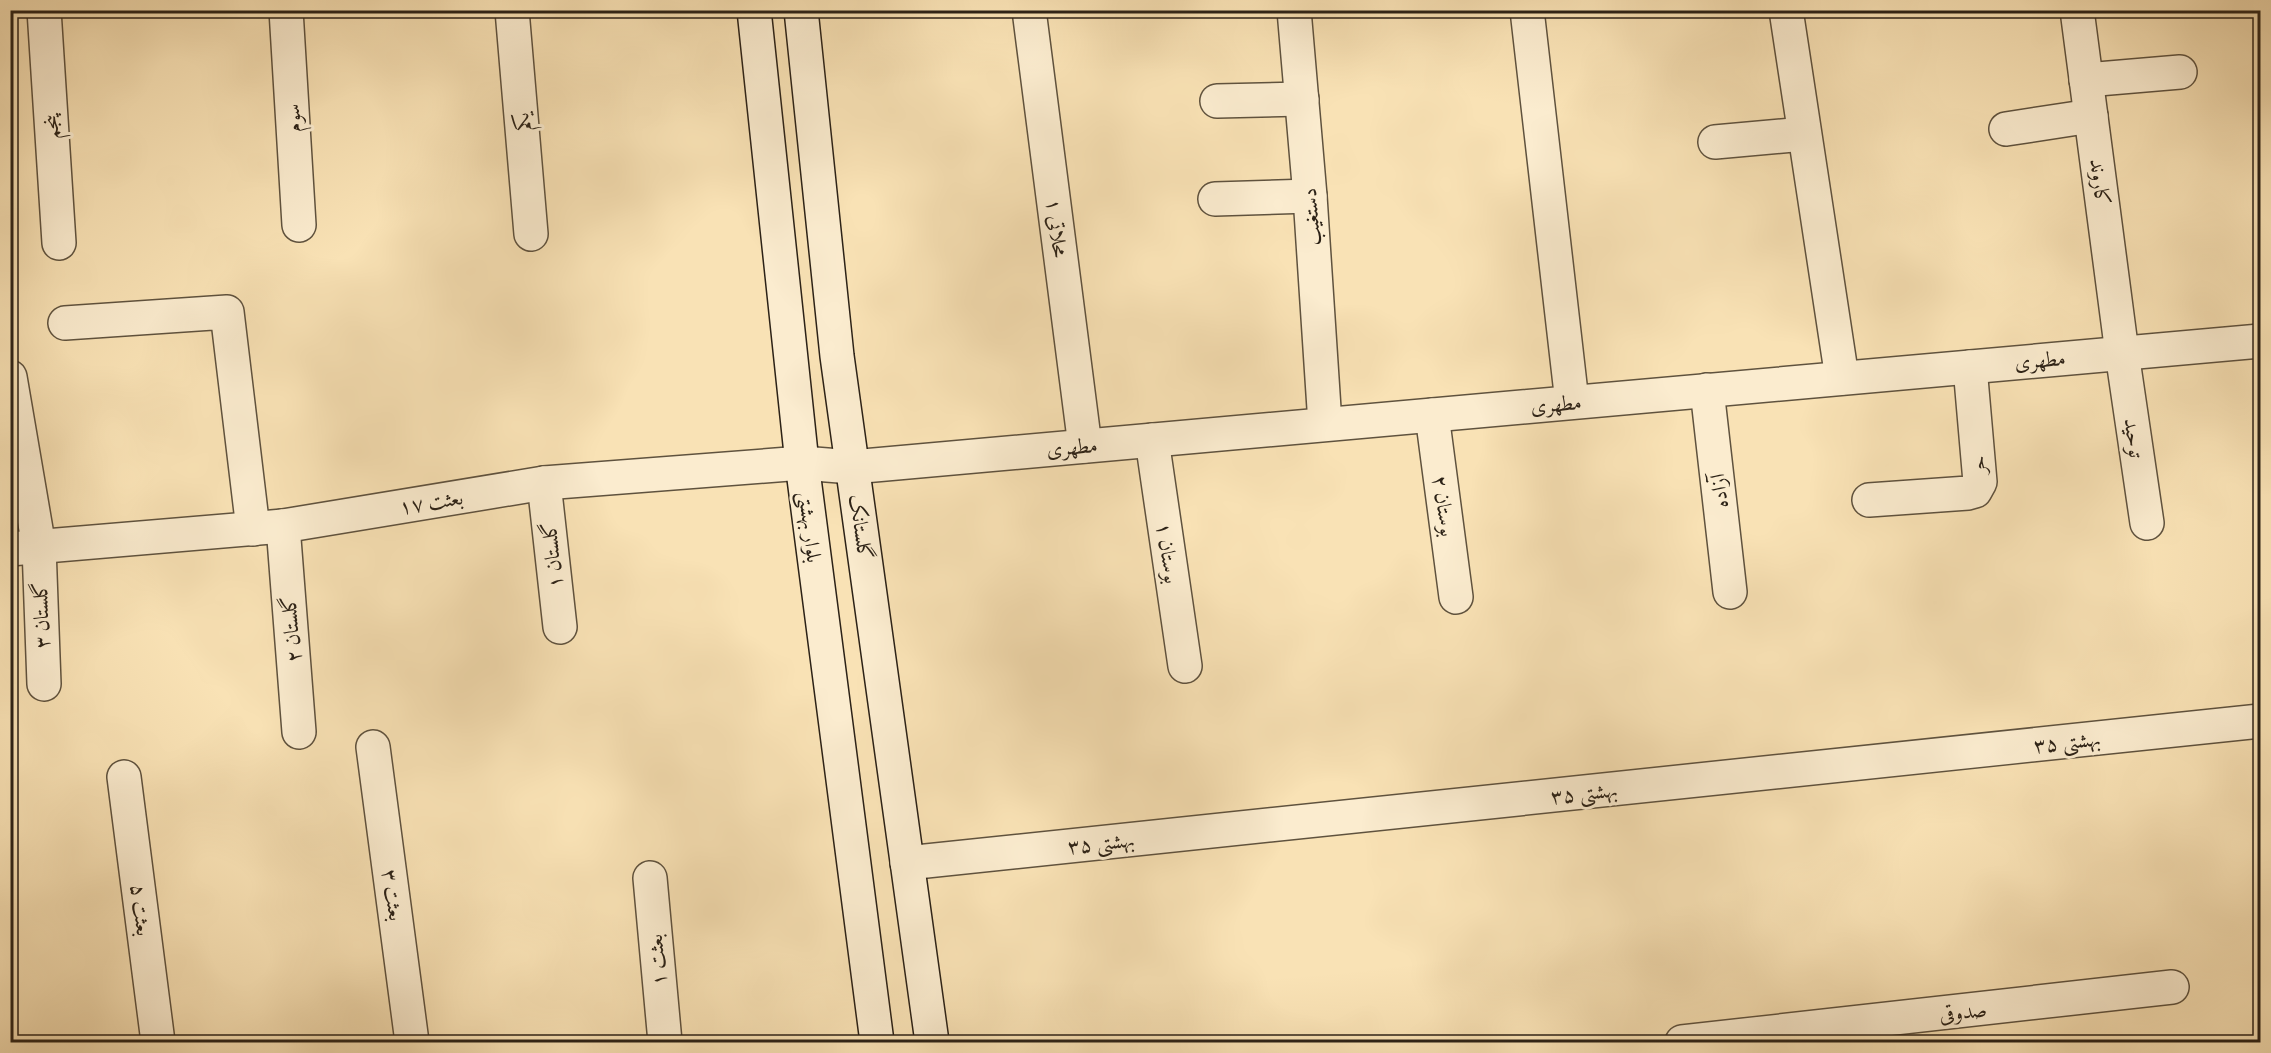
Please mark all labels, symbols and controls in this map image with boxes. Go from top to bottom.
street label: سوم [280,103,312,133]
street label: یکم [509,110,543,132]
street label: پنجم [38,111,72,140]
street label: کاروند [2083,157,2115,207]
street label: دستغیب [1297,187,1327,247]
street label: محلاتی ۱ [1039,197,1073,259]
street label: مطهری [2013,346,2067,376]
street label: مطهری [1529,390,1583,420]
street label: توحید [2117,417,2149,461]
street label: مطهری [1045,433,1099,463]
street label: حر [1966,455,1993,477]
street label: آزاده [1704,470,1735,510]
street label: بوستان ۲ [1426,474,1460,539]
street label: بعثت ۱۷ [397,485,465,521]
street label: بلوار بهشتی [791,490,826,564]
street label: گلستانک [843,493,878,562]
street label: گلستان ۱ [536,520,569,590]
street label: بوستان ۱ [1150,521,1184,586]
street label: گلستان ۳ [27,581,56,649]
street label: گلستان ۲ [275,594,308,663]
street label: بهشتی ۳۵ [2032,727,2102,760]
street label: بهشتی ۳۵ [1549,778,1619,811]
street label: بهشتی ۳۵ [1066,828,1136,861]
street label: بعثت ۳ [376,868,409,923]
street label: بعثت ۵ [124,883,156,938]
street label: بعثت ١ [643,933,673,987]
street label: صدوقی [1938,997,1988,1029]

